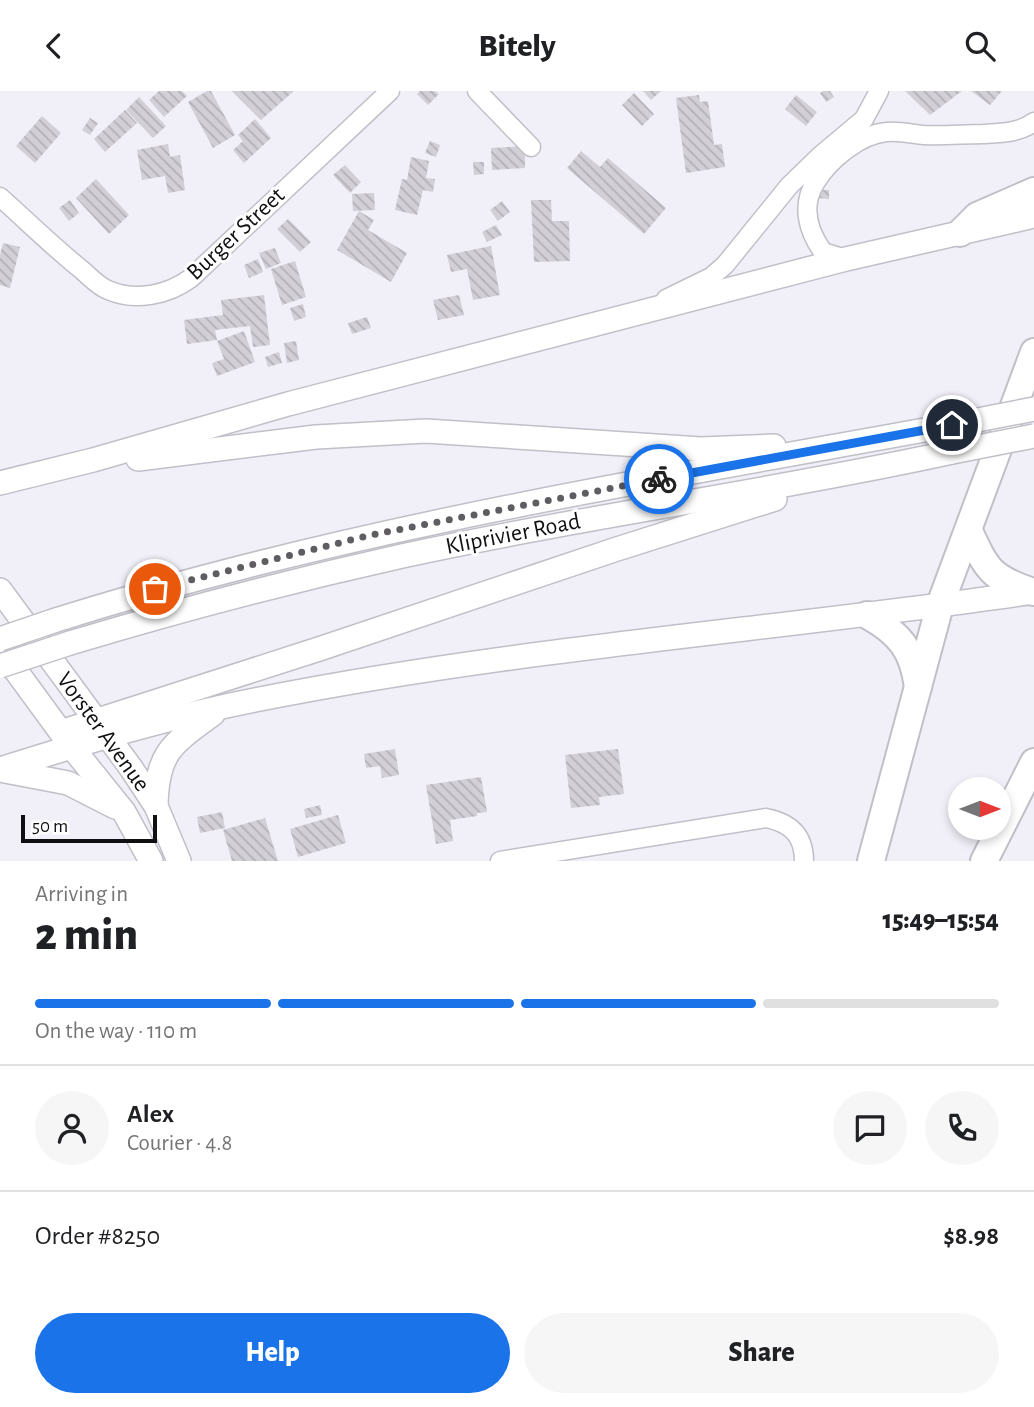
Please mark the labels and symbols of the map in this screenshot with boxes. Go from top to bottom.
street label: Burger Street [183,183,290,285]
pin [922,395,982,455]
courier [624,444,694,514]
street label: Kliprivier Road [444,509,582,559]
pin [125,559,185,619]
street label: Vorster Avenue [52,668,154,796]
north arrow [948,777,1012,840]
scale bar [21,812,158,844]

